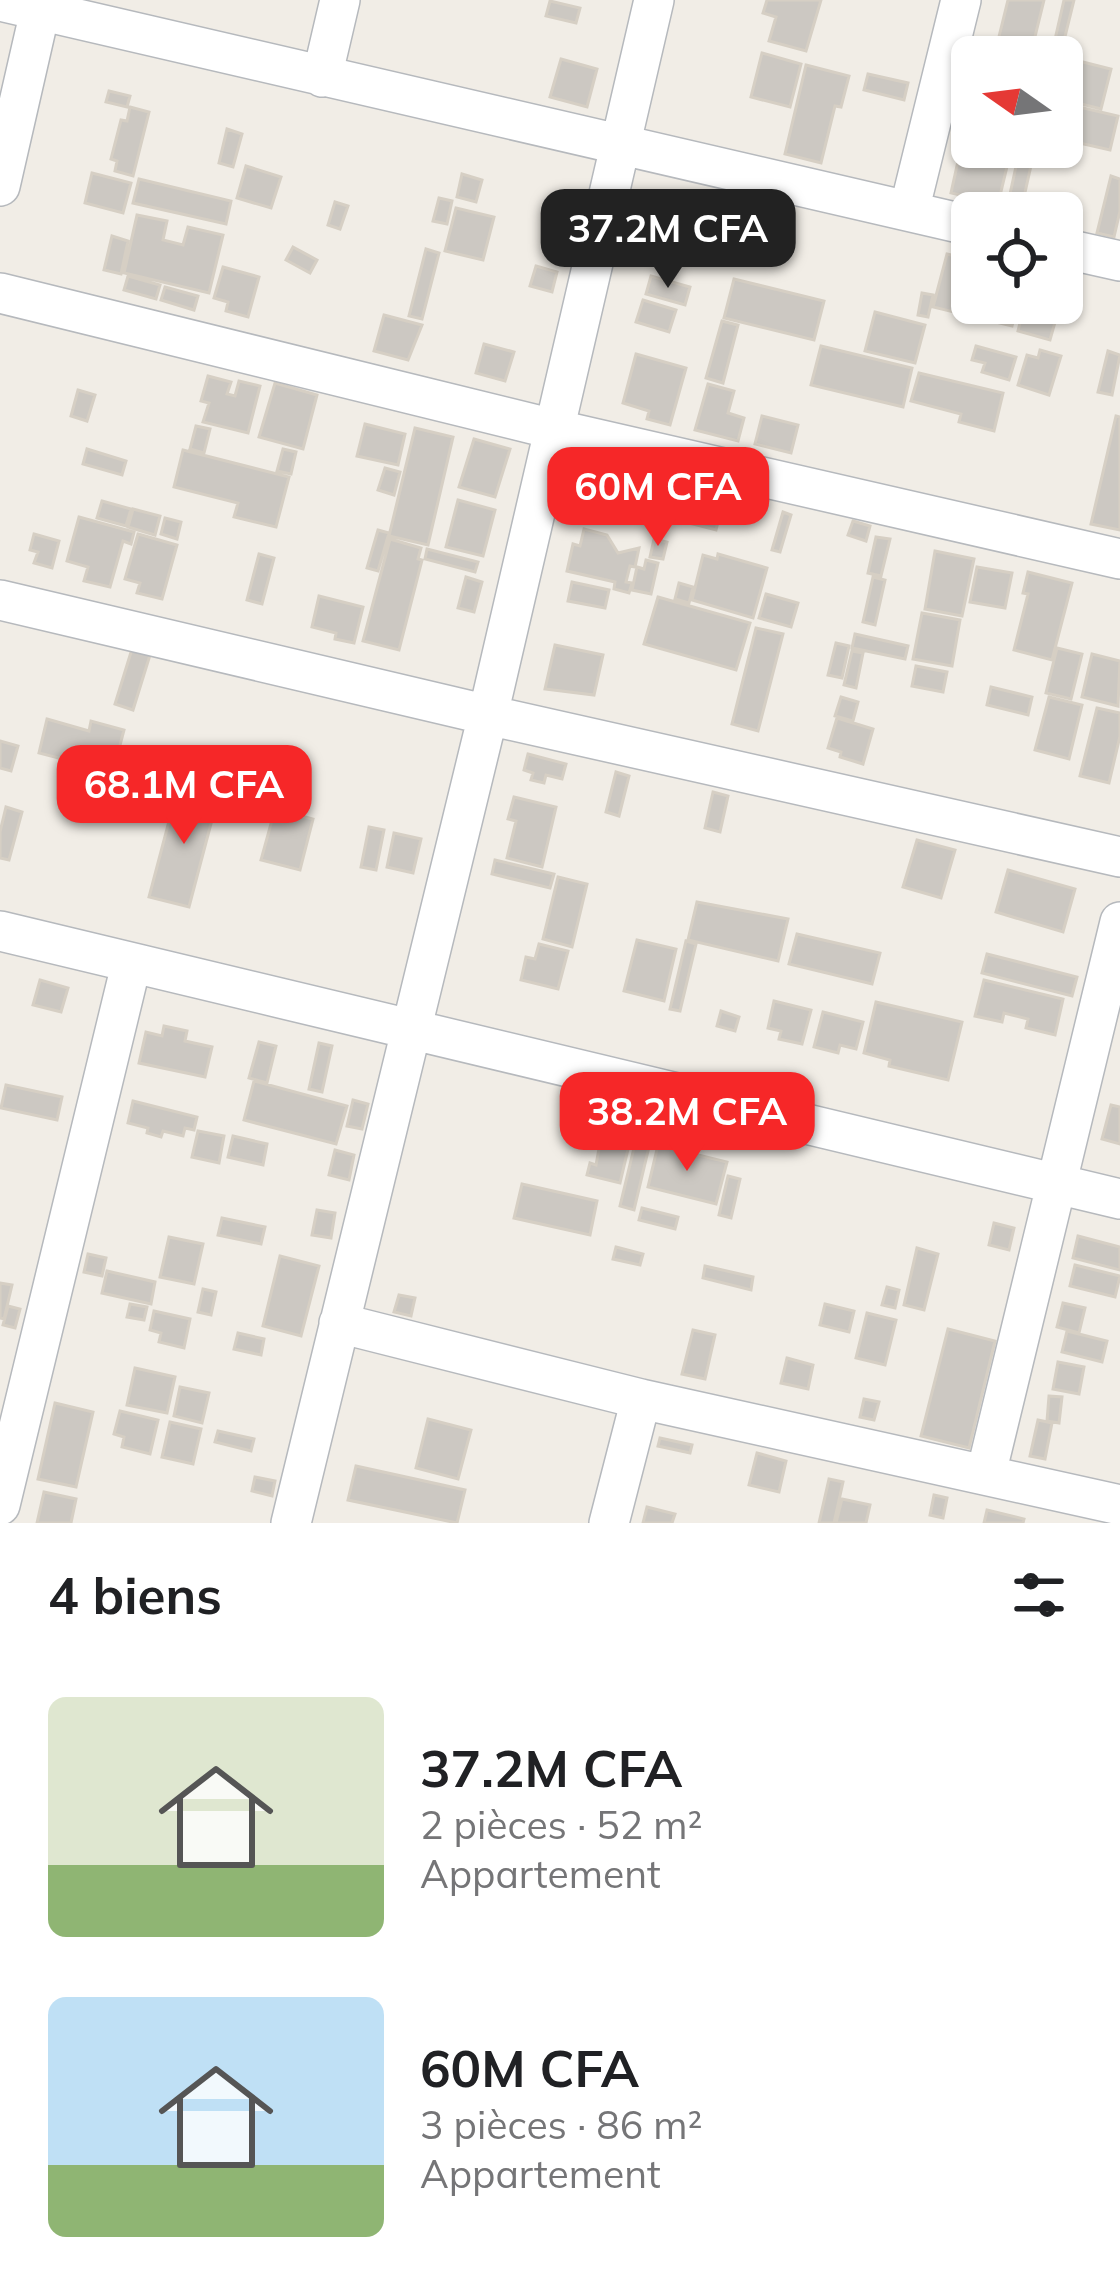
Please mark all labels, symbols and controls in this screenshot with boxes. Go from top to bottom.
north arrow [951,36,1083,168]
map controls [951,36,1083,324]
pin: 37.2M CFA [531,189,805,291]
button: locate [951,192,1083,324]
text: 37.2M CFA [568,203,768,252]
pin: 60M CFA [547,447,769,549]
text: 60M CFA [574,461,742,510]
pin: 68.1M CFA [47,745,321,847]
text: 68.1M CFA [84,759,284,808]
pin: 38.2M CFA [550,1072,824,1174]
text: 38.2M CFA [587,1086,787,1135]
icon: filters [1006,1562,1072,1628]
text: 4 biens [48,1563,222,1627]
text: 37.2M CFA [420,1736,682,1800]
icon: home [144,1745,288,1889]
text: 2 pièces · 52 m² [420,1800,702,1849]
text: Appartement [420,1849,661,1898]
text: 60M CFA [420,2036,639,2100]
icon: home [144,2045,288,2189]
text: 3 pièces · 86 m² [420,2100,702,2149]
text: Appartement [420,2149,661,2198]

